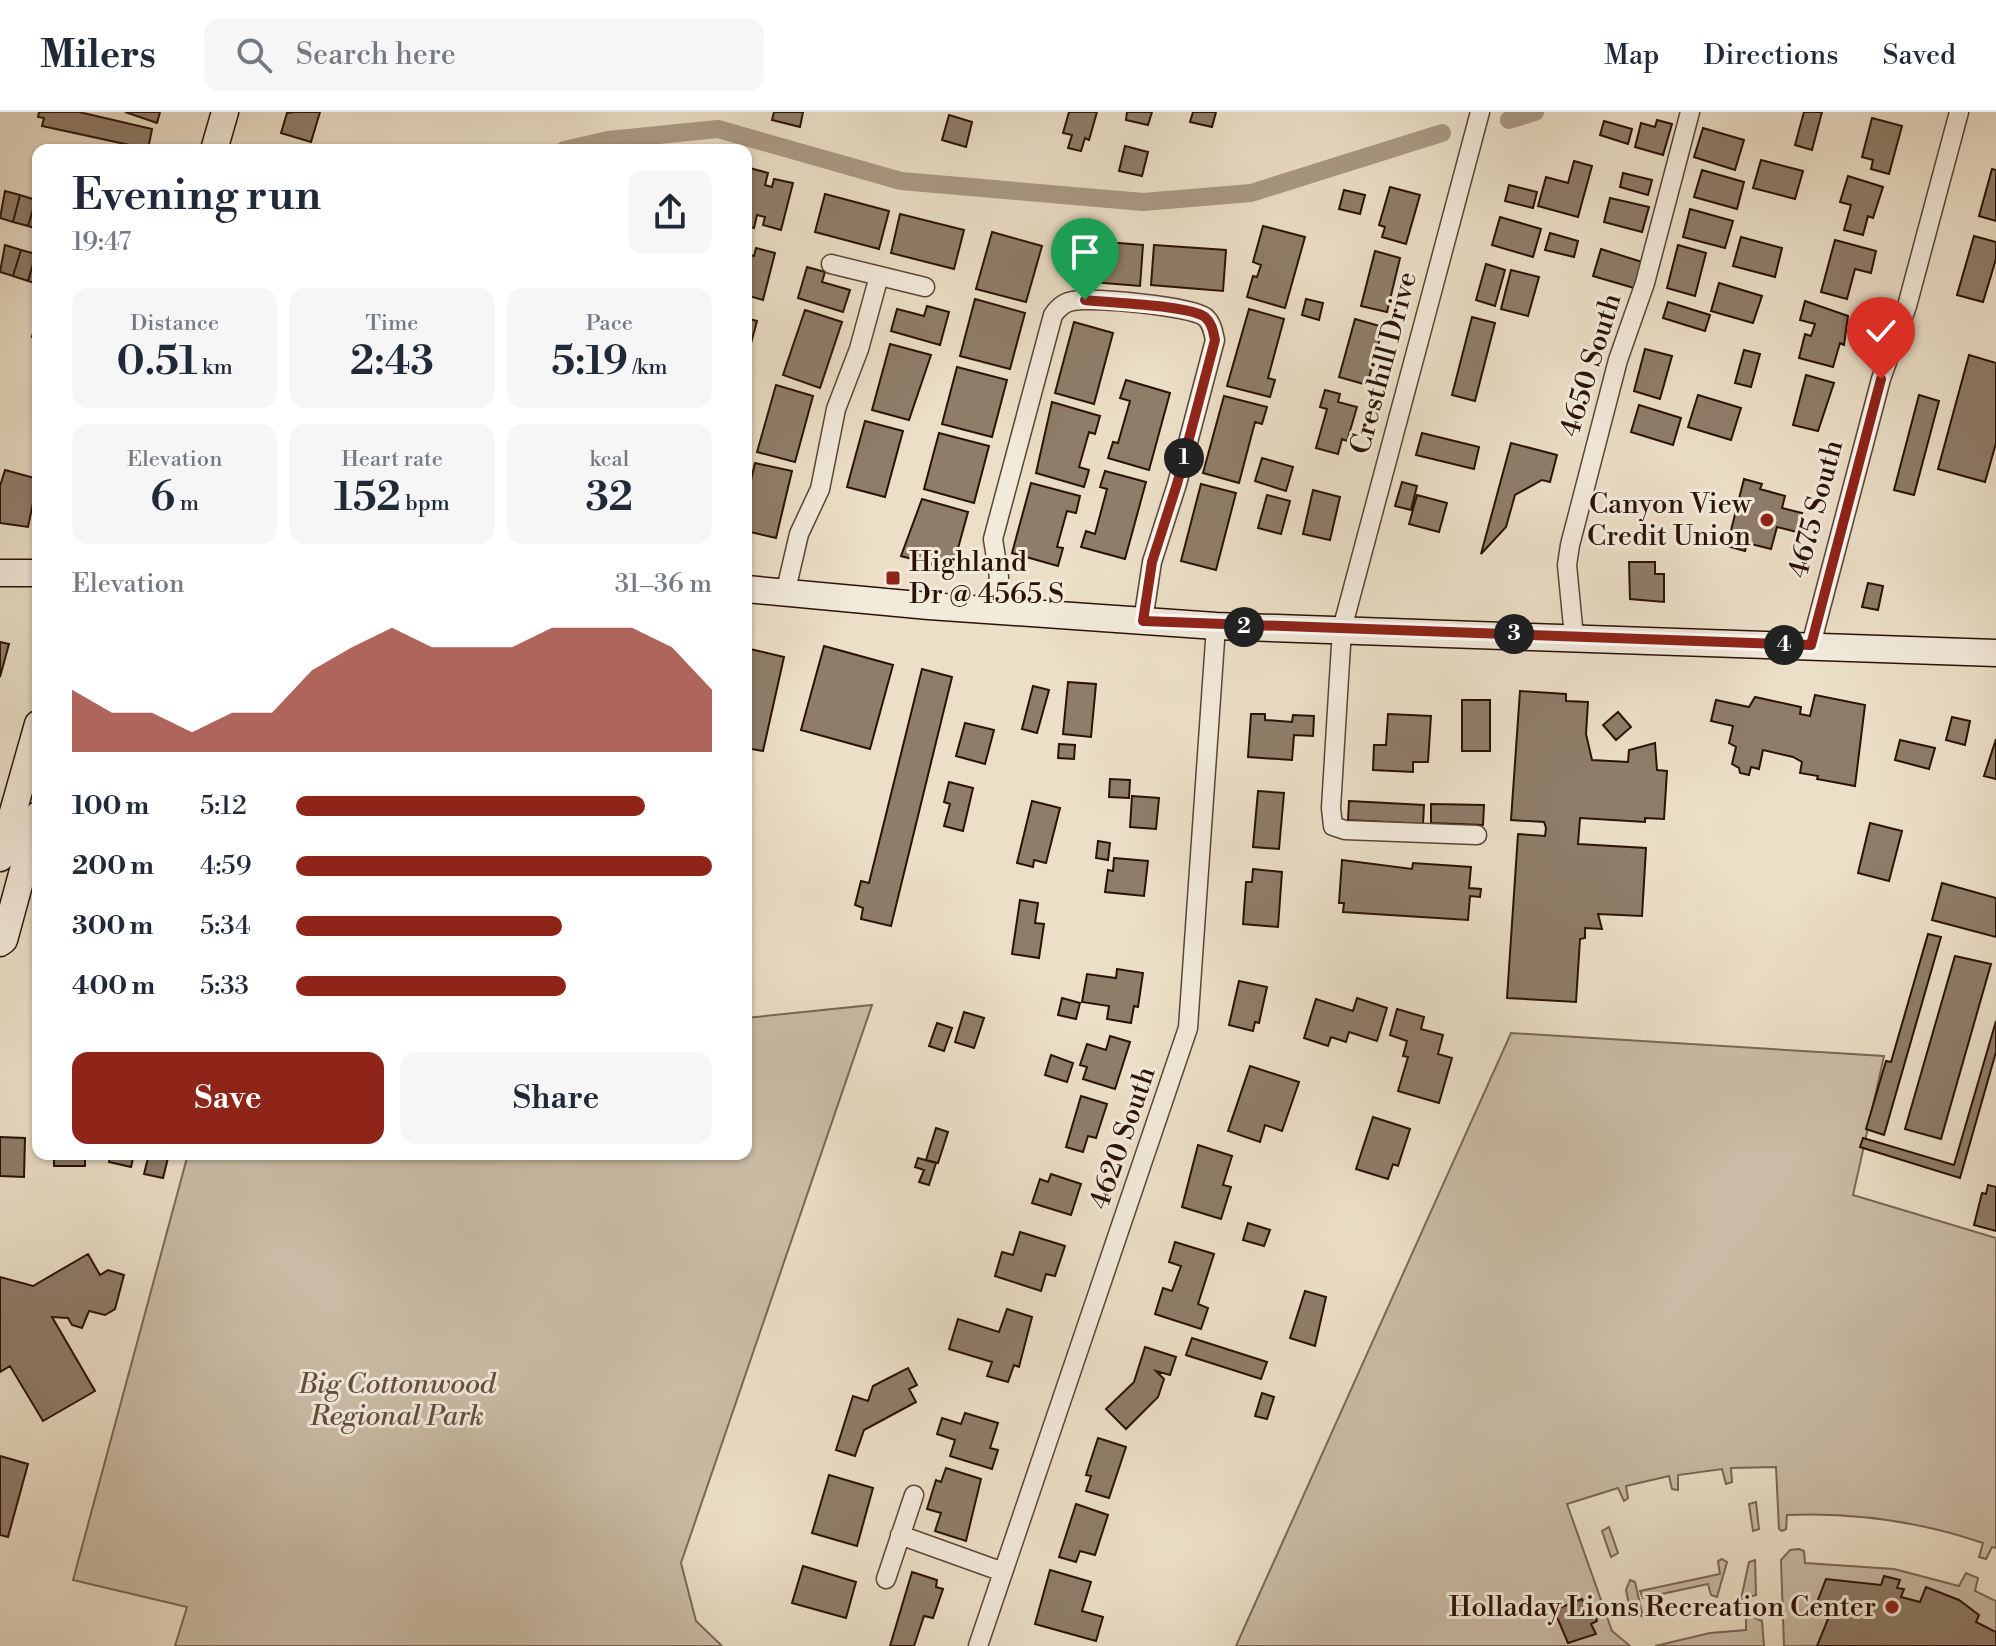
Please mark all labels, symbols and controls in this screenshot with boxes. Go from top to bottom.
search box [204,19,764,91]
text: Milers [40,32,156,79]
icon: search [232,33,276,77]
text: Search here [296,36,456,74]
text: Map [1604,38,1659,73]
text: Directions [1703,38,1838,73]
text: Saved [1882,38,1956,73]
text: Evening run [72,168,321,223]
button: share [628,170,712,254]
pin [1051,218,1119,300]
text: 19:47 [72,226,131,258]
icon: arrive [1063,230,1107,274]
street label: Cresthill Drive [1343,268,1425,458]
street label: 4650 South [1553,289,1629,441]
pin [1847,297,1915,379]
icon: check [1859,309,1903,353]
text: Distance [130,310,219,337]
text: Time [366,310,418,337]
text: Pace [586,310,633,337]
text: 0.51 [117,337,198,387]
text: 2:43 [350,337,434,387]
text: 5:19 [551,337,628,387]
text: km [198,354,233,381]
text: /km [628,354,667,381]
street label: 4675 South [1781,436,1851,582]
pin: 1 [1164,438,1204,478]
text: 1 [1179,444,1189,471]
text: Elevation [127,446,222,473]
text: Heart rate [341,446,443,473]
text: kcal [589,446,629,473]
text: 6 [150,473,175,523]
text: 152 [334,473,401,523]
text: 32 [585,473,633,523]
place label: Canyon View Credit Union [1587,487,1752,554]
text: m [175,490,199,517]
text: bpm [401,490,450,517]
marker: Canyon View Credit Union [1758,511,1776,529]
place label: Highland Dr @ 4565 S [909,545,1064,612]
text: Elevation [72,568,185,600]
text: 31–36 m [615,568,712,600]
marker: Highland Dr @ 4565 S [884,569,902,587]
pin: 2 [1224,607,1264,647]
text: 2 [1237,613,1251,640]
pin: 3 [1494,614,1534,654]
text: 3 [1507,620,1521,647]
pin: 4 [1764,625,1804,665]
text: 4 [1777,631,1791,658]
text: 100 m [72,790,149,822]
text: 5:12 [200,790,247,822]
text: 200 m [72,850,154,882]
text: 4:59 [200,850,251,882]
text: 300 m [72,910,153,942]
text: 5:34 [200,910,250,942]
text: 400 m [72,970,155,1002]
text: 5:33 [200,970,249,1002]
button: Save [72,1052,384,1144]
button: Share [400,1052,712,1144]
street label: 4620 South [1082,1062,1164,1214]
park label: Big Cottonwood Regional Park [297,1367,497,1434]
place label: Holladay Lions Recreation Center [1449,1590,1876,1625]
marker: Holladay Lions Recreation Center [1883,1598,1901,1616]

